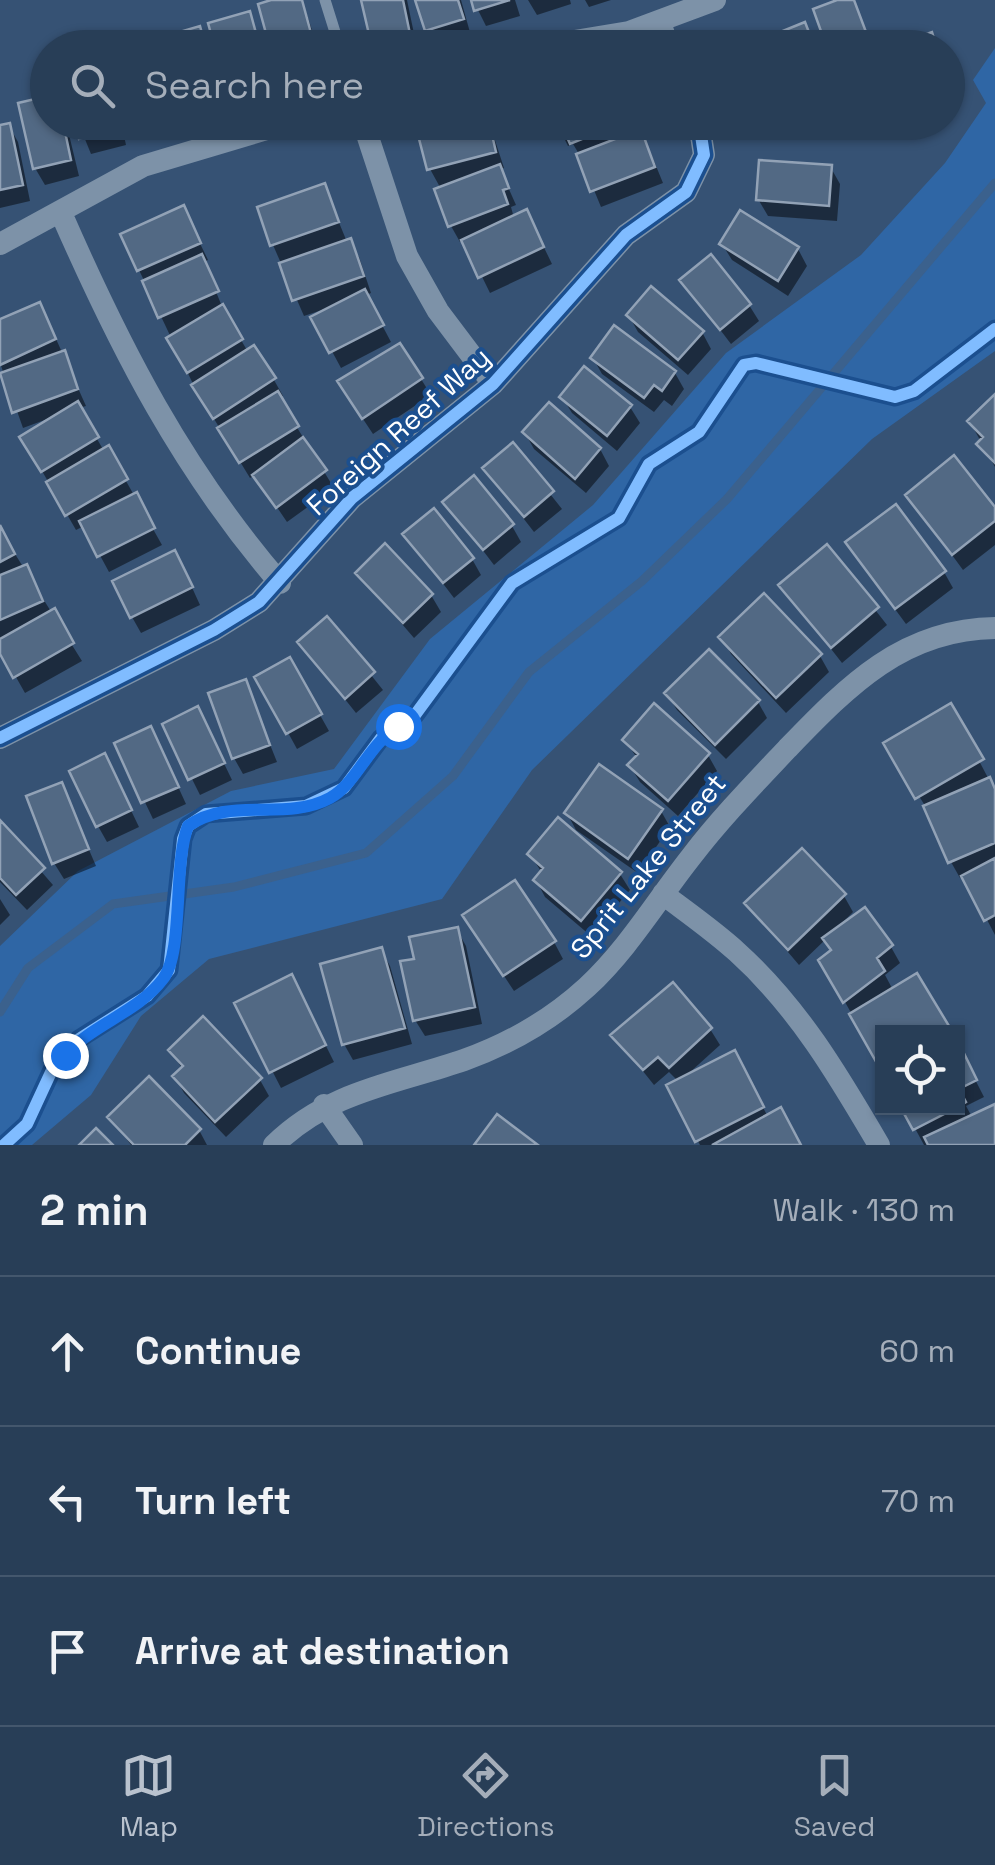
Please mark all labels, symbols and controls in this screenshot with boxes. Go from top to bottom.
search box [30,30,965,140]
icon: search [65,58,120,113]
text: Search here [145,61,364,109]
street label: Foreign Reef Way [299,339,497,523]
route start [376,704,422,750]
street label: Sprit Lake Street [562,766,734,966]
map controls [875,1025,965,1115]
button: locate [875,1025,965,1115]
route end [43,1033,89,1079]
text: 2 min [40,1184,149,1237]
text: Walk · 130 m [772,1190,955,1230]
icon: ahead [40,1324,95,1379]
text: Continue [135,1327,301,1375]
text: 60 m [879,1331,955,1371]
icon: left [40,1474,95,1529]
text: Turn left [135,1477,291,1525]
text: 70 m [881,1481,955,1521]
icon: arrive [40,1624,95,1679]
text: Arrive at destination [135,1627,510,1675]
tab: Map [120,1748,178,1844]
tab: Directions [417,1748,554,1844]
tab: Saved [794,1748,875,1844]

